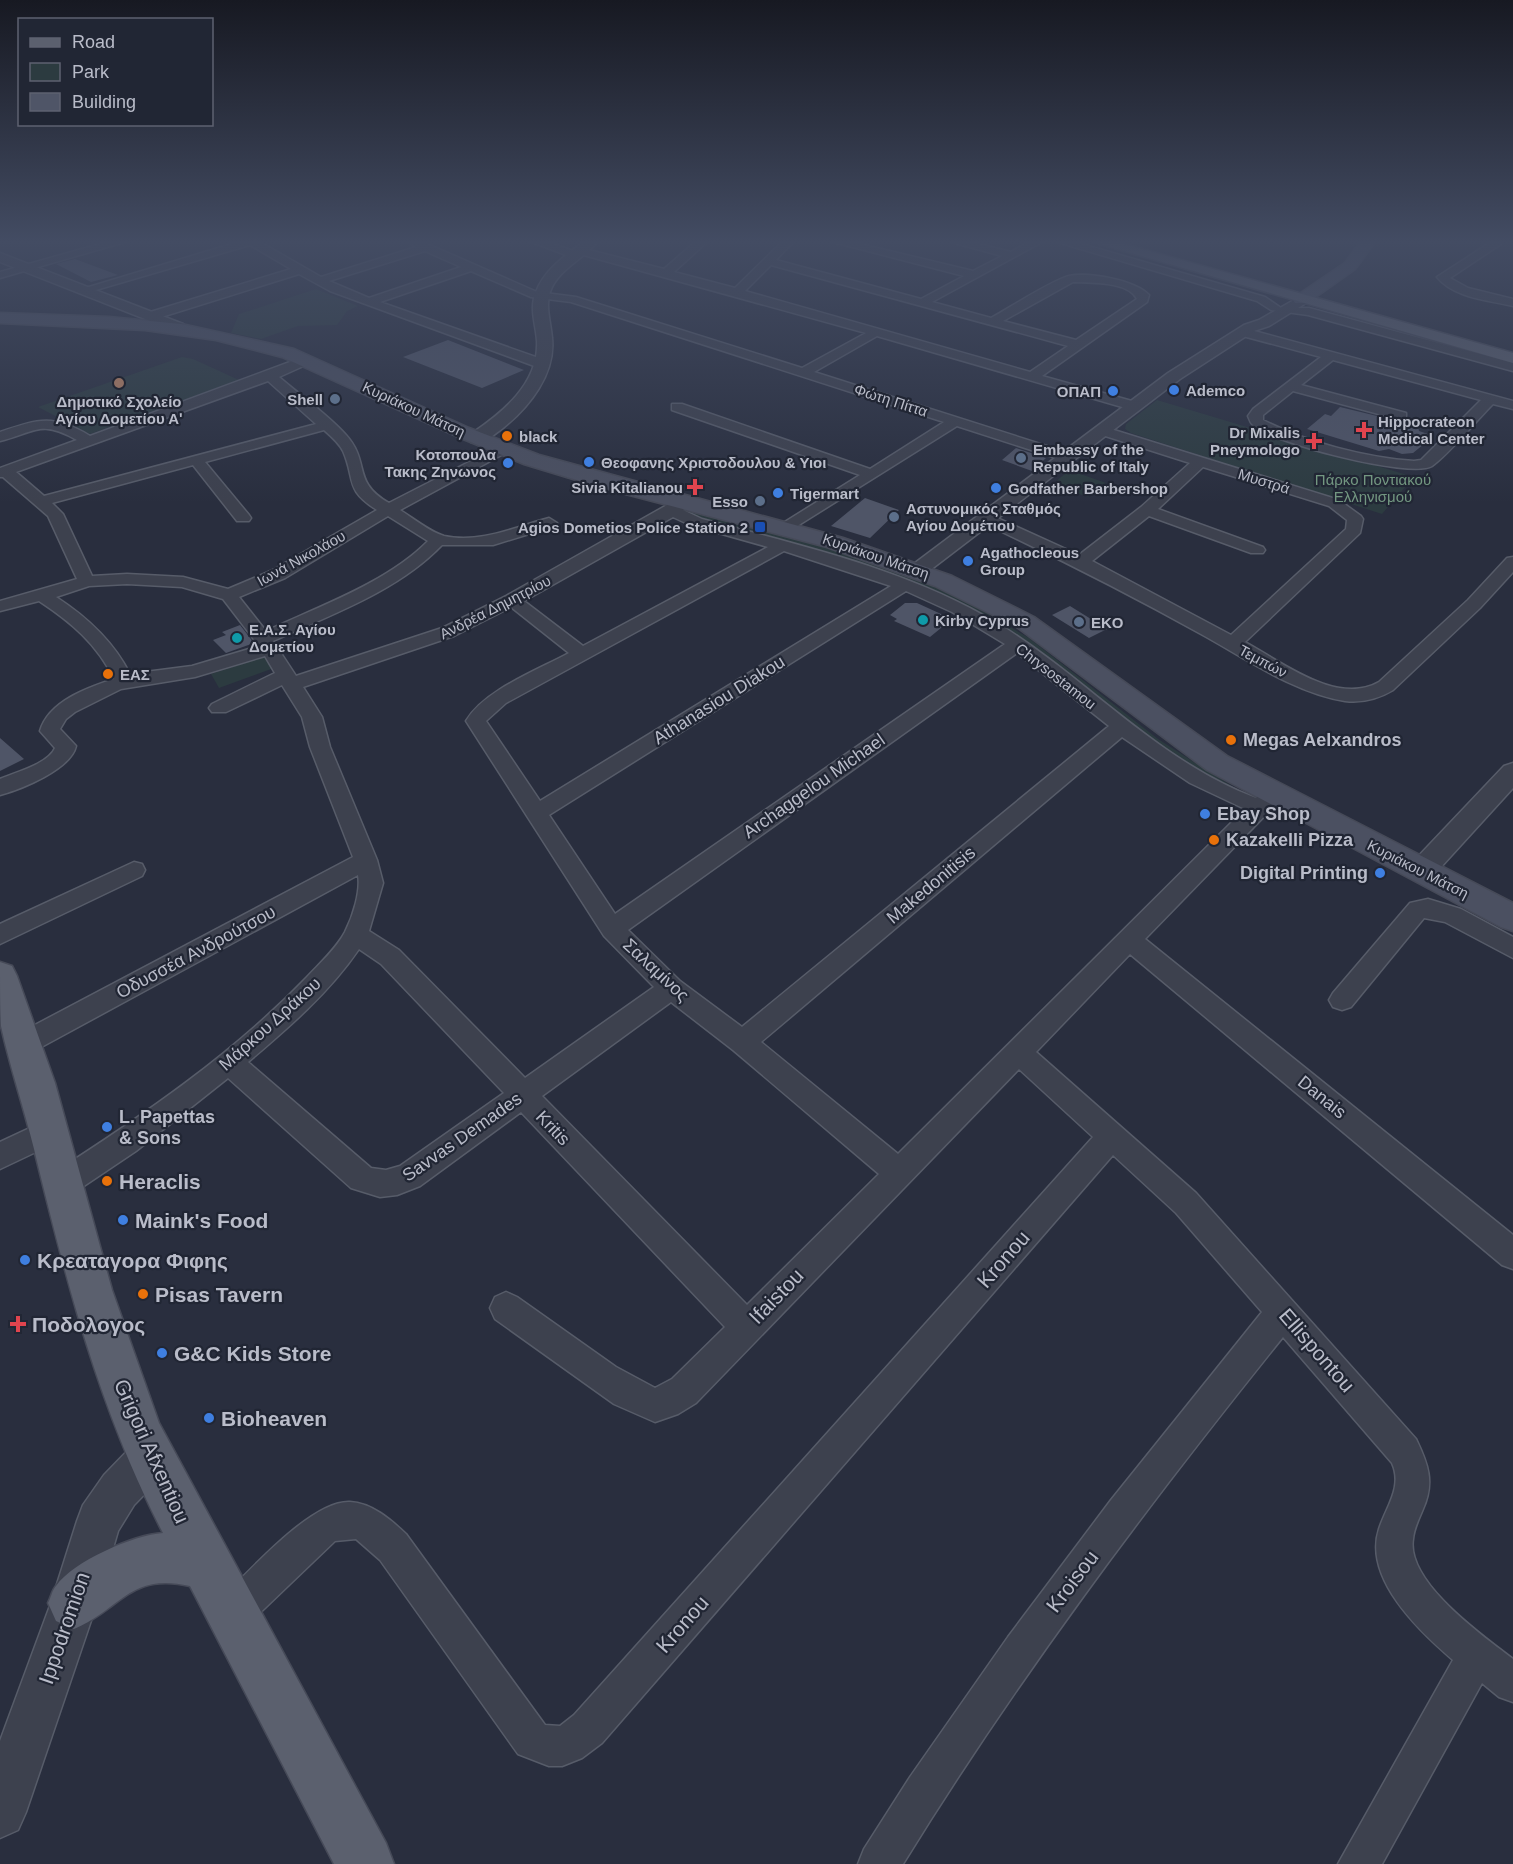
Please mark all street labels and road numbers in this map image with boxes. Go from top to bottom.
street label: Κυριάκου Μάτση [360,378,468,440]
street label: Φώτη Πίττα [852,380,930,420]
street label: Μυστρά [1236,465,1292,497]
street label: Ιωνά Νικολάου [254,527,348,589]
street label: Κυριάκου Μάτση [821,530,931,582]
street label: Ανδρέα Δημητρίου [437,572,553,642]
street label: Chrysostamou [1013,640,1099,712]
street label: Τεμπών [1236,641,1290,681]
street label: Athanasiou Diakou [650,651,788,749]
street label: Archaggelou Michael [739,730,889,842]
street label: Κυριάκου Μάτση [1365,836,1471,902]
street label: Makedonitisis [883,842,979,928]
street label: Οδυσσέα Ανδρούτσου [113,902,279,1002]
street label: Σαλαμίνος [619,934,693,1006]
street label: Μάρκου Δράκου [215,973,325,1075]
street label: Danais [1294,1072,1350,1122]
street label: Savvas Demades [398,1088,526,1186]
street label: Kritis [532,1107,574,1149]
street label: Kronou [972,1226,1034,1292]
street label: Ifaistou [744,1264,808,1328]
street label: Ellispontou [1275,1304,1359,1396]
street label: Grigori Afxentiou [110,1375,194,1527]
street label: Kroisou [1041,1546,1103,1616]
street label: Ippodromion [34,1569,94,1687]
street label: Kronou [651,1591,713,1657]

